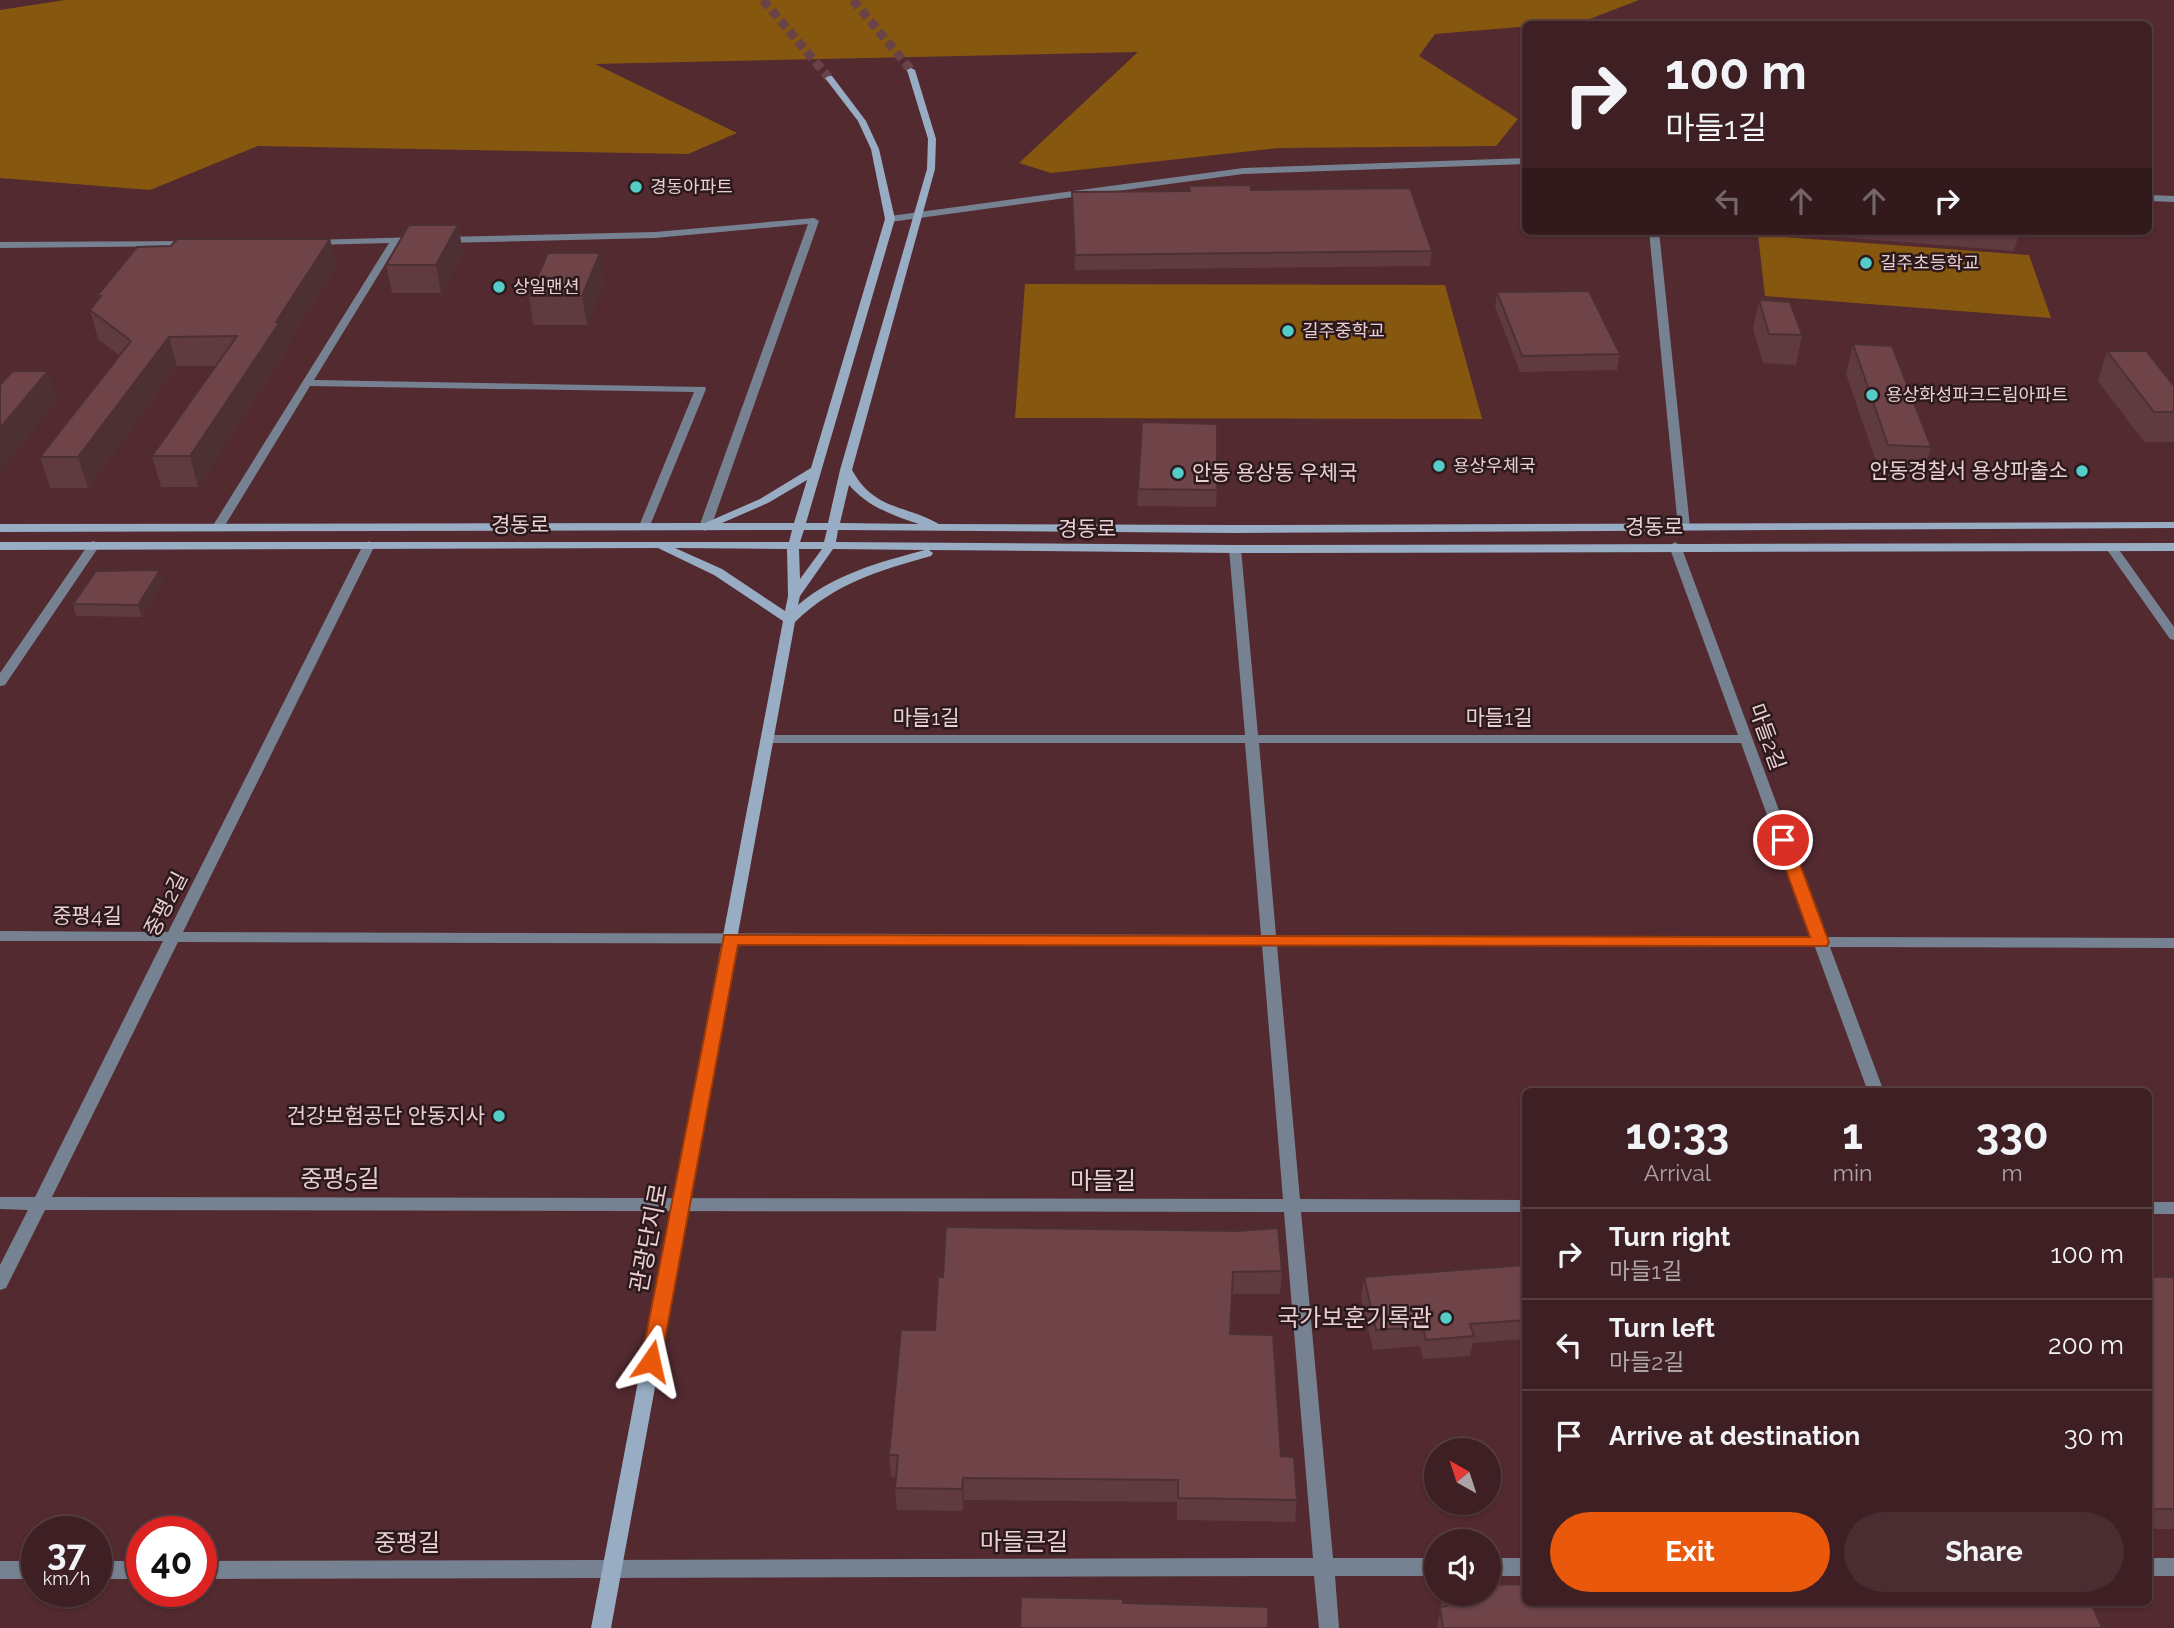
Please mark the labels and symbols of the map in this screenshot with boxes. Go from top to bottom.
place label: 경동아파트 [650,176,733,197]
marker: 경동아파트 [628,179,644,195]
place label: 길주초등학교 [1880,252,1979,273]
marker: 길주초등학교 [1858,255,1874,271]
place label: 상일맨션 [513,276,579,297]
marker: 상일맨션 [491,279,507,295]
place label: 길주중학교 [1302,320,1385,341]
marker: 길주중학교 [1280,323,1296,339]
place label: 용상화성파크드림아파트 [1886,384,2068,405]
marker: 용상화성파크드림아파트 [1864,387,1880,403]
place label: 용상우체국 [1453,455,1536,476]
marker: 용상우체국 [1431,458,1447,474]
place label: 안동경찰서 용상파출소 [1869,458,2068,483]
place label: 안동 용상동 우체국 [1192,460,1357,485]
marker: 안동경찰서 용상파출소 [2074,463,2090,479]
marker: 안동 용상동 우체국 [1170,465,1186,481]
street label: 경동로 [491,512,549,537]
street label: 경동로 [1625,514,1683,539]
street label: 경동로 [1058,516,1116,541]
street label: 마들2길 [1744,700,1791,773]
street label: 마들1길 [893,705,959,730]
street label: 마들1길 [1466,705,1532,730]
pin [1753,810,1813,870]
street label: 중평2길 [139,867,192,940]
street label: 중평4길 [52,903,122,928]
place label: 건강보험공단 안동지사 [286,1103,485,1128]
marker: 건강보험공단 안동지사 [491,1108,507,1124]
street label: 중평5길 [300,1164,380,1193]
street label: 마들길 [1070,1166,1136,1195]
street label: 관광단지로 [624,1181,673,1295]
place label: 국가보훈기록관 [1277,1303,1432,1332]
marker: 국가보훈기록관 [1438,1310,1454,1326]
position arrow [614,1324,688,1398]
north arrow [1424,1438,1502,1516]
speed limit sign: 40 [126,1516,217,1607]
street label: 마들큰길 [980,1527,1068,1556]
street label: 중평길 [374,1528,440,1557]

